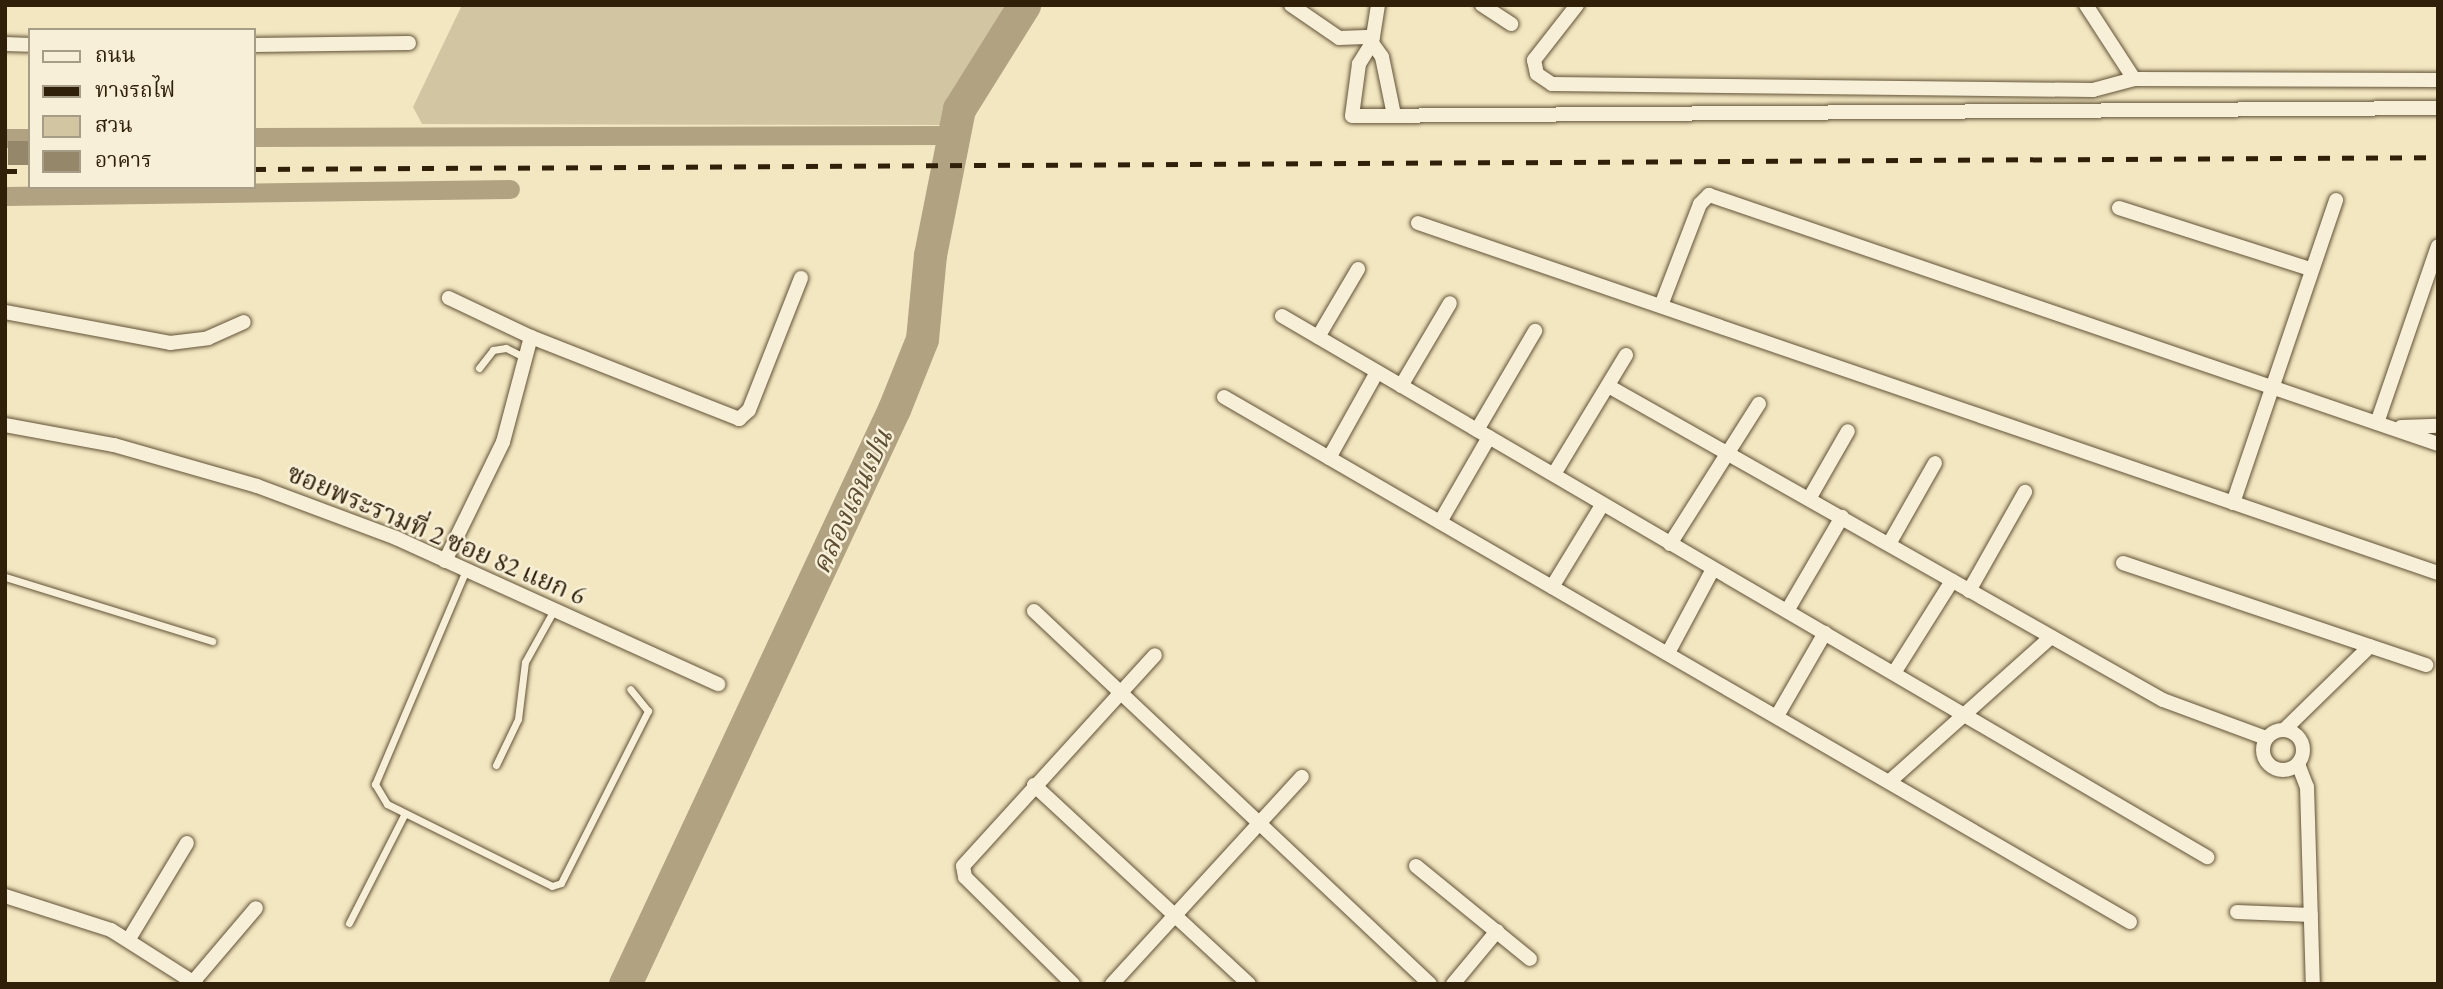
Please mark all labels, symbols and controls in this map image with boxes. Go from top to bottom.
legend [28,28,256,189]
text: ถนน [95,41,136,68]
text: ทางรถไฟ [95,76,175,103]
text: สวน [95,111,133,138]
text: อาคาร [95,146,152,173]
water label: คลองเลนเปน [803,423,899,579]
street label: ซอยพระรามที่ 2 ซอย 82 แยก 6 [282,458,590,612]

